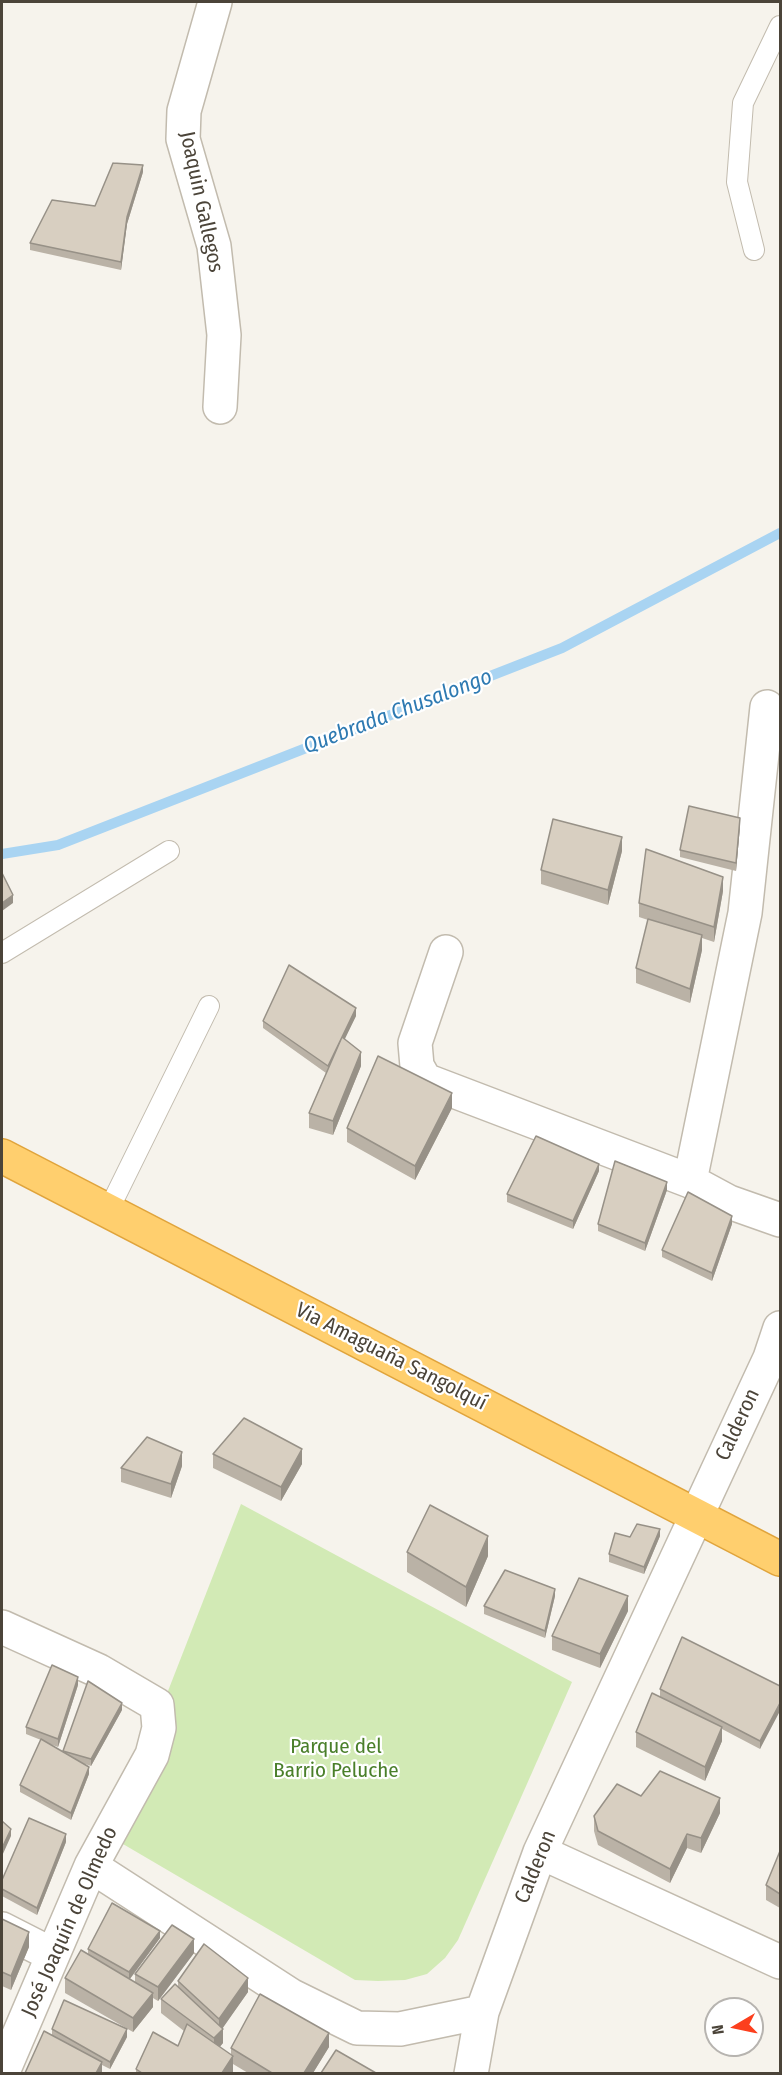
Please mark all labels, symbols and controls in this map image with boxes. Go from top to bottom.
street label: Joaquin Gallegos [174,129,228,275]
water label: Quebrada Chusalongo [300,664,496,760]
street label: Via Amaguaña Sangolquí [291,1298,491,1416]
street label: Calderon [710,1385,766,1465]
park label: Parque del Barrio Peluche [273,1734,399,1784]
street label: José Joaquín de Olmedo [17,1823,123,2021]
street label: Calderon [510,1827,562,1907]
north arrow [704,1997,764,2057]
text: N [708,2023,728,2036]

